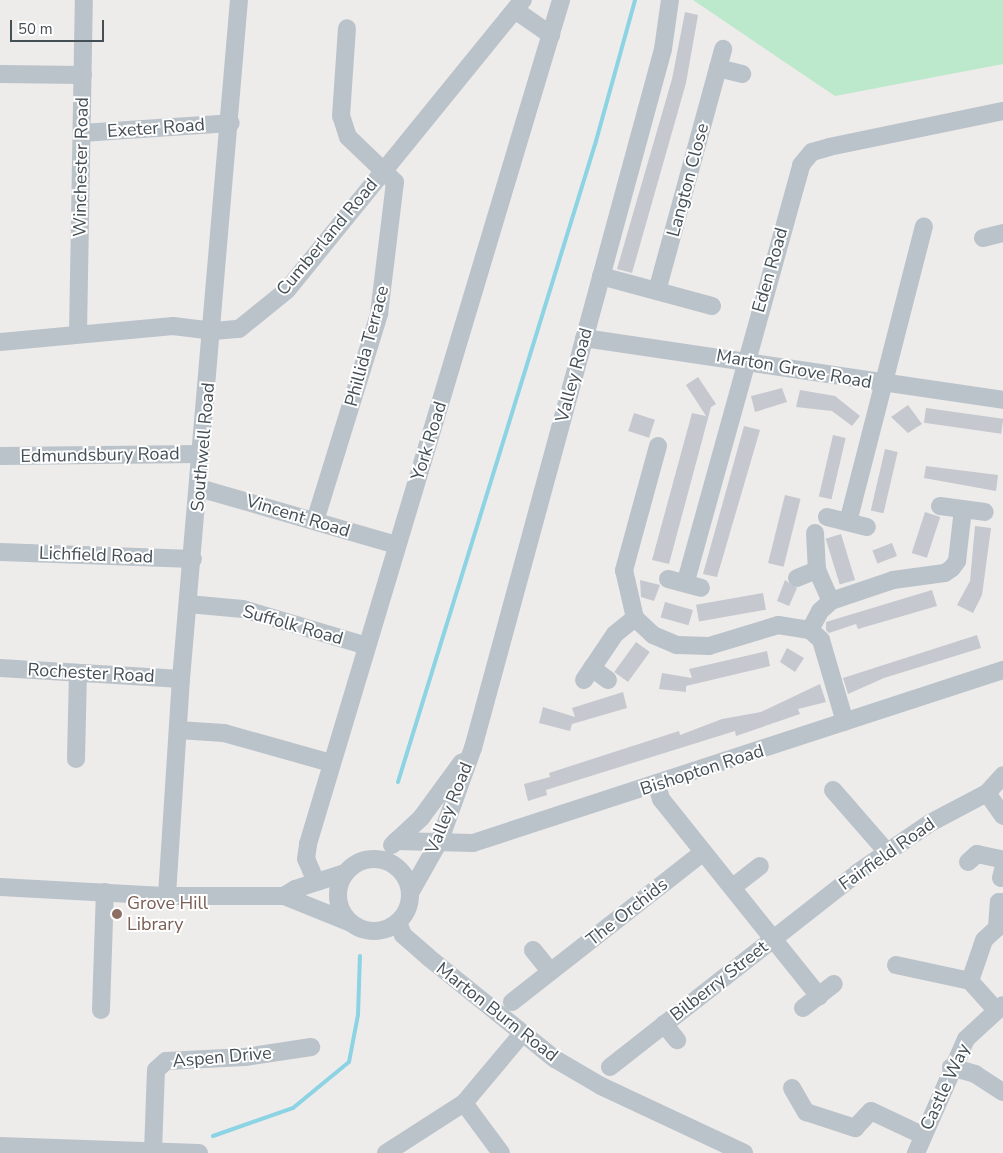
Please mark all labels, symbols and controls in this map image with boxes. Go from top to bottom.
scale bar [12,10,106,42]
text: 50 m [18,19,53,39]
street label: Winchester Road [69,97,93,237]
street label: Exeter Road [106,114,206,142]
street label: Langton Close [662,121,714,239]
street label: Cumberland Road [272,174,382,300]
street label: Eden Road [748,225,792,315]
street label: Phillida Terrace [340,283,394,409]
street label: Valley Road [551,326,597,424]
street label: Marton Grove Road [715,345,873,393]
street label: Southwell Road [187,382,219,512]
street label: York Road [407,399,451,483]
street label: Edmundsbury Road [20,443,180,467]
street label: Vincent Road [243,490,353,542]
street label: Lichfield Road [38,542,154,568]
street label: Suffolk Road [240,600,346,650]
street label: Rochester Road [27,659,155,687]
street label: Bishopton Road [638,740,766,800]
street label: Valley Road [421,759,477,857]
street label: Fairfield Road [835,813,939,895]
street label: The Orchids [582,874,672,950]
place label: Grove Hill Library [127,893,208,936]
marker: Grove Hill Library [111,908,123,920]
street label: Bilberry Street [666,936,772,1026]
street label: Marton Burn Road [432,958,562,1066]
street label: Castle Way [916,1040,974,1134]
street label: Aspen Drive [172,1042,272,1072]

